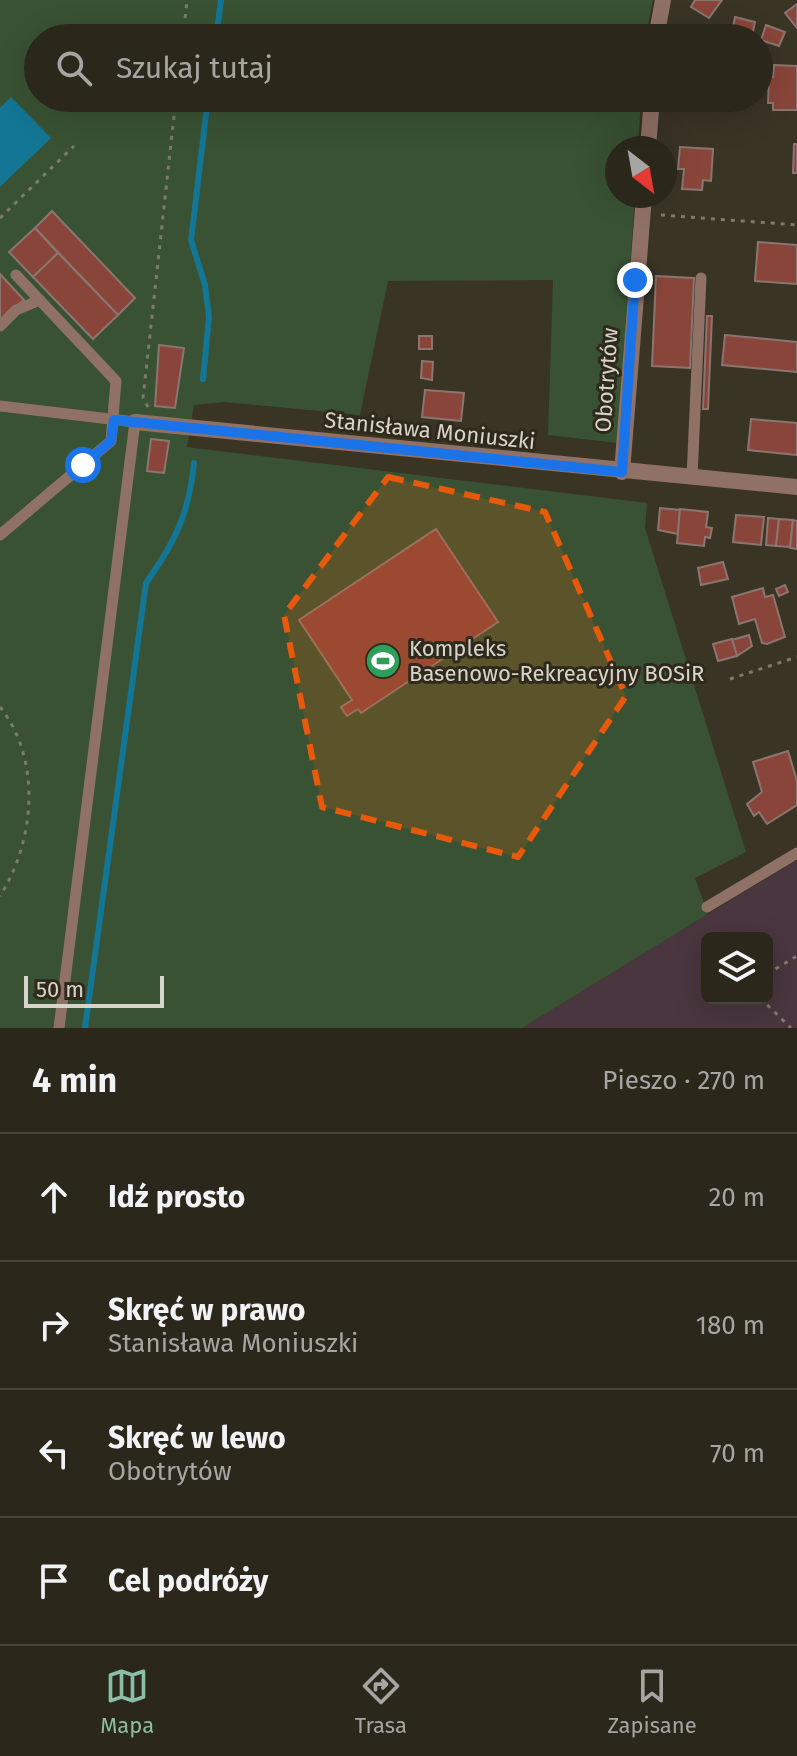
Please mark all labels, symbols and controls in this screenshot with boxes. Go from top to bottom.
search box [24,24,773,112]
icon: search [52,46,96,90]
text: Szukaj tutaj [116,50,273,86]
north arrow [605,136,677,208]
route end [617,262,653,298]
street label: Obotrytów [589,327,624,433]
street label: Stanisława Moniuszki [323,406,537,455]
route start [65,447,101,483]
place label: Kompleks Basenowo-Rekreacyjny BOSiR [409,635,704,687]
sports icon: Kompleks Basenowo-Rekreacyjny BOSiR [364,642,402,680]
map controls [701,932,773,1004]
button: layers [701,932,773,1004]
scale bar [24,972,164,1008]
text: 50 m [36,976,84,1003]
text: 4 min [32,1060,117,1101]
text: Pieszo · 270 m [602,1065,765,1096]
icon: ahead [32,1175,76,1219]
text: Idź prosto [108,1179,245,1215]
text: 20 m [708,1182,765,1213]
text: Skręć w prawo [108,1292,306,1328]
icon: right [32,1303,76,1347]
text: 180 m [696,1310,765,1341]
text: Stanisława Moniuszki [108,1328,358,1359]
text: Skręć w lewo [108,1420,286,1456]
icon: left [32,1431,76,1475]
text: 70 m [710,1438,765,1469]
text: Obotrytów [108,1456,232,1487]
icon: arrive [32,1559,76,1603]
text: Cel podróży [108,1563,268,1599]
tab: Mapa [100,1664,154,1739]
tab: Trasa [355,1664,407,1739]
tab: Zapisane [607,1664,697,1739]

